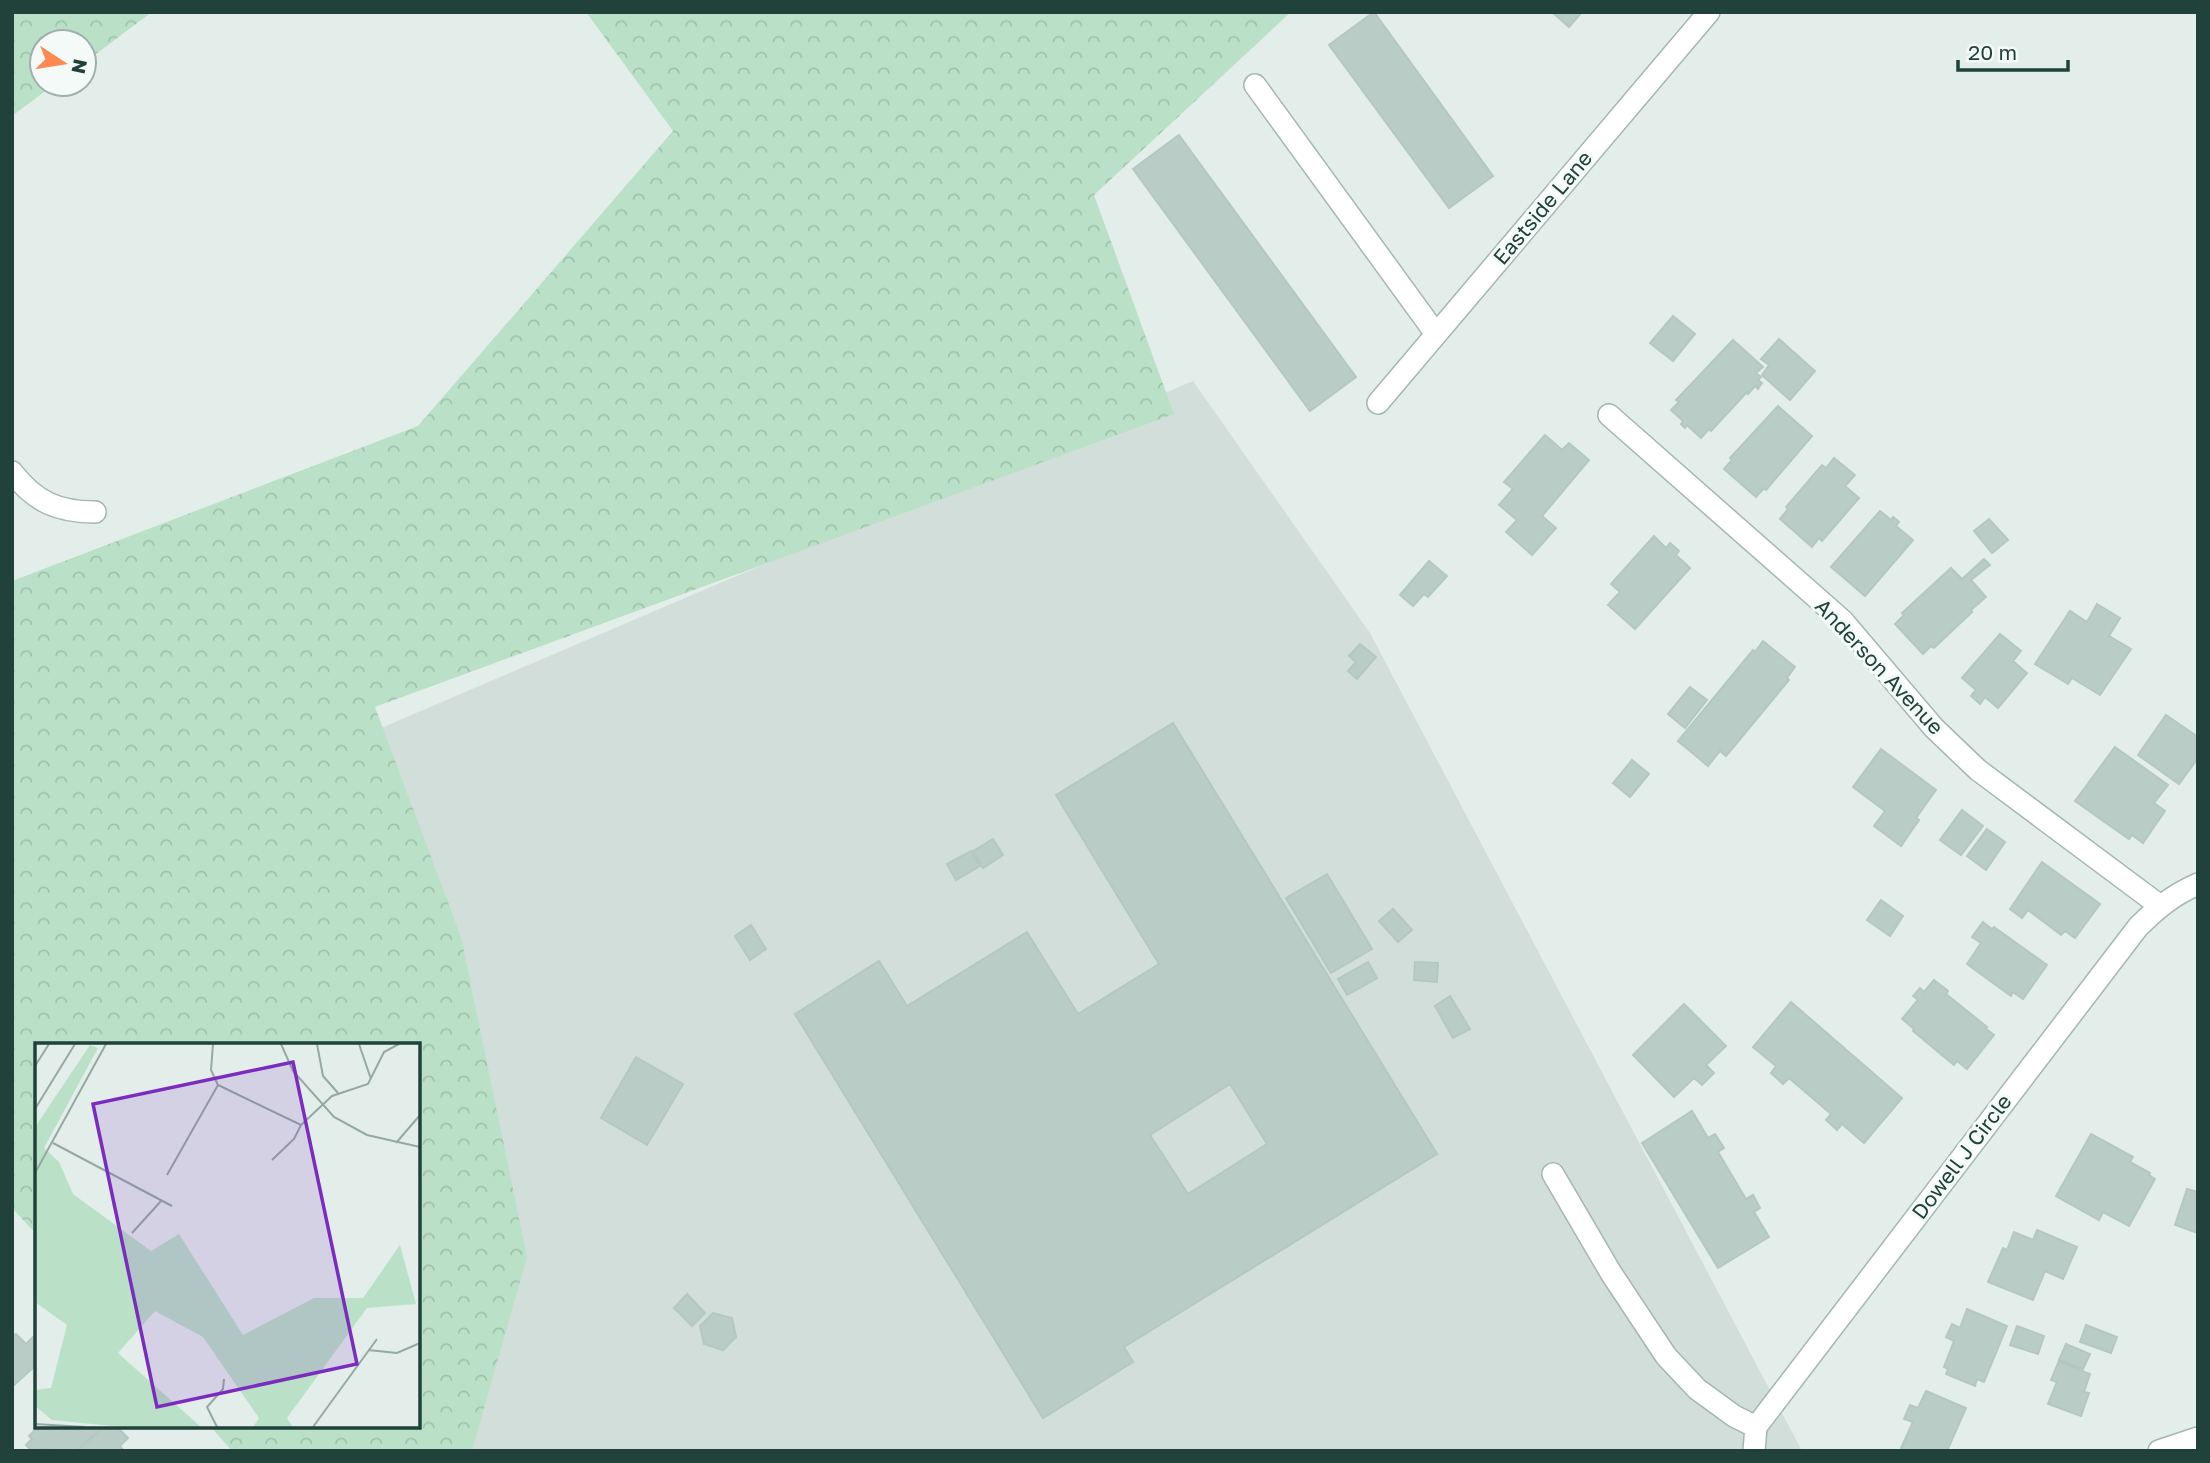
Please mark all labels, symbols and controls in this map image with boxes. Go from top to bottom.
north arrow [28,28,98,98]
scale bar [1958,28,2068,72]
text: 20 m [1968,39,2017,65]
text: N [67,57,93,76]
street label: Eastside Lane [1487,145,1597,269]
street label: Anderson Avenue [1810,593,1949,740]
inset map [35,1043,420,1428]
street label: Dowell J Circle [1906,1089,2017,1224]

